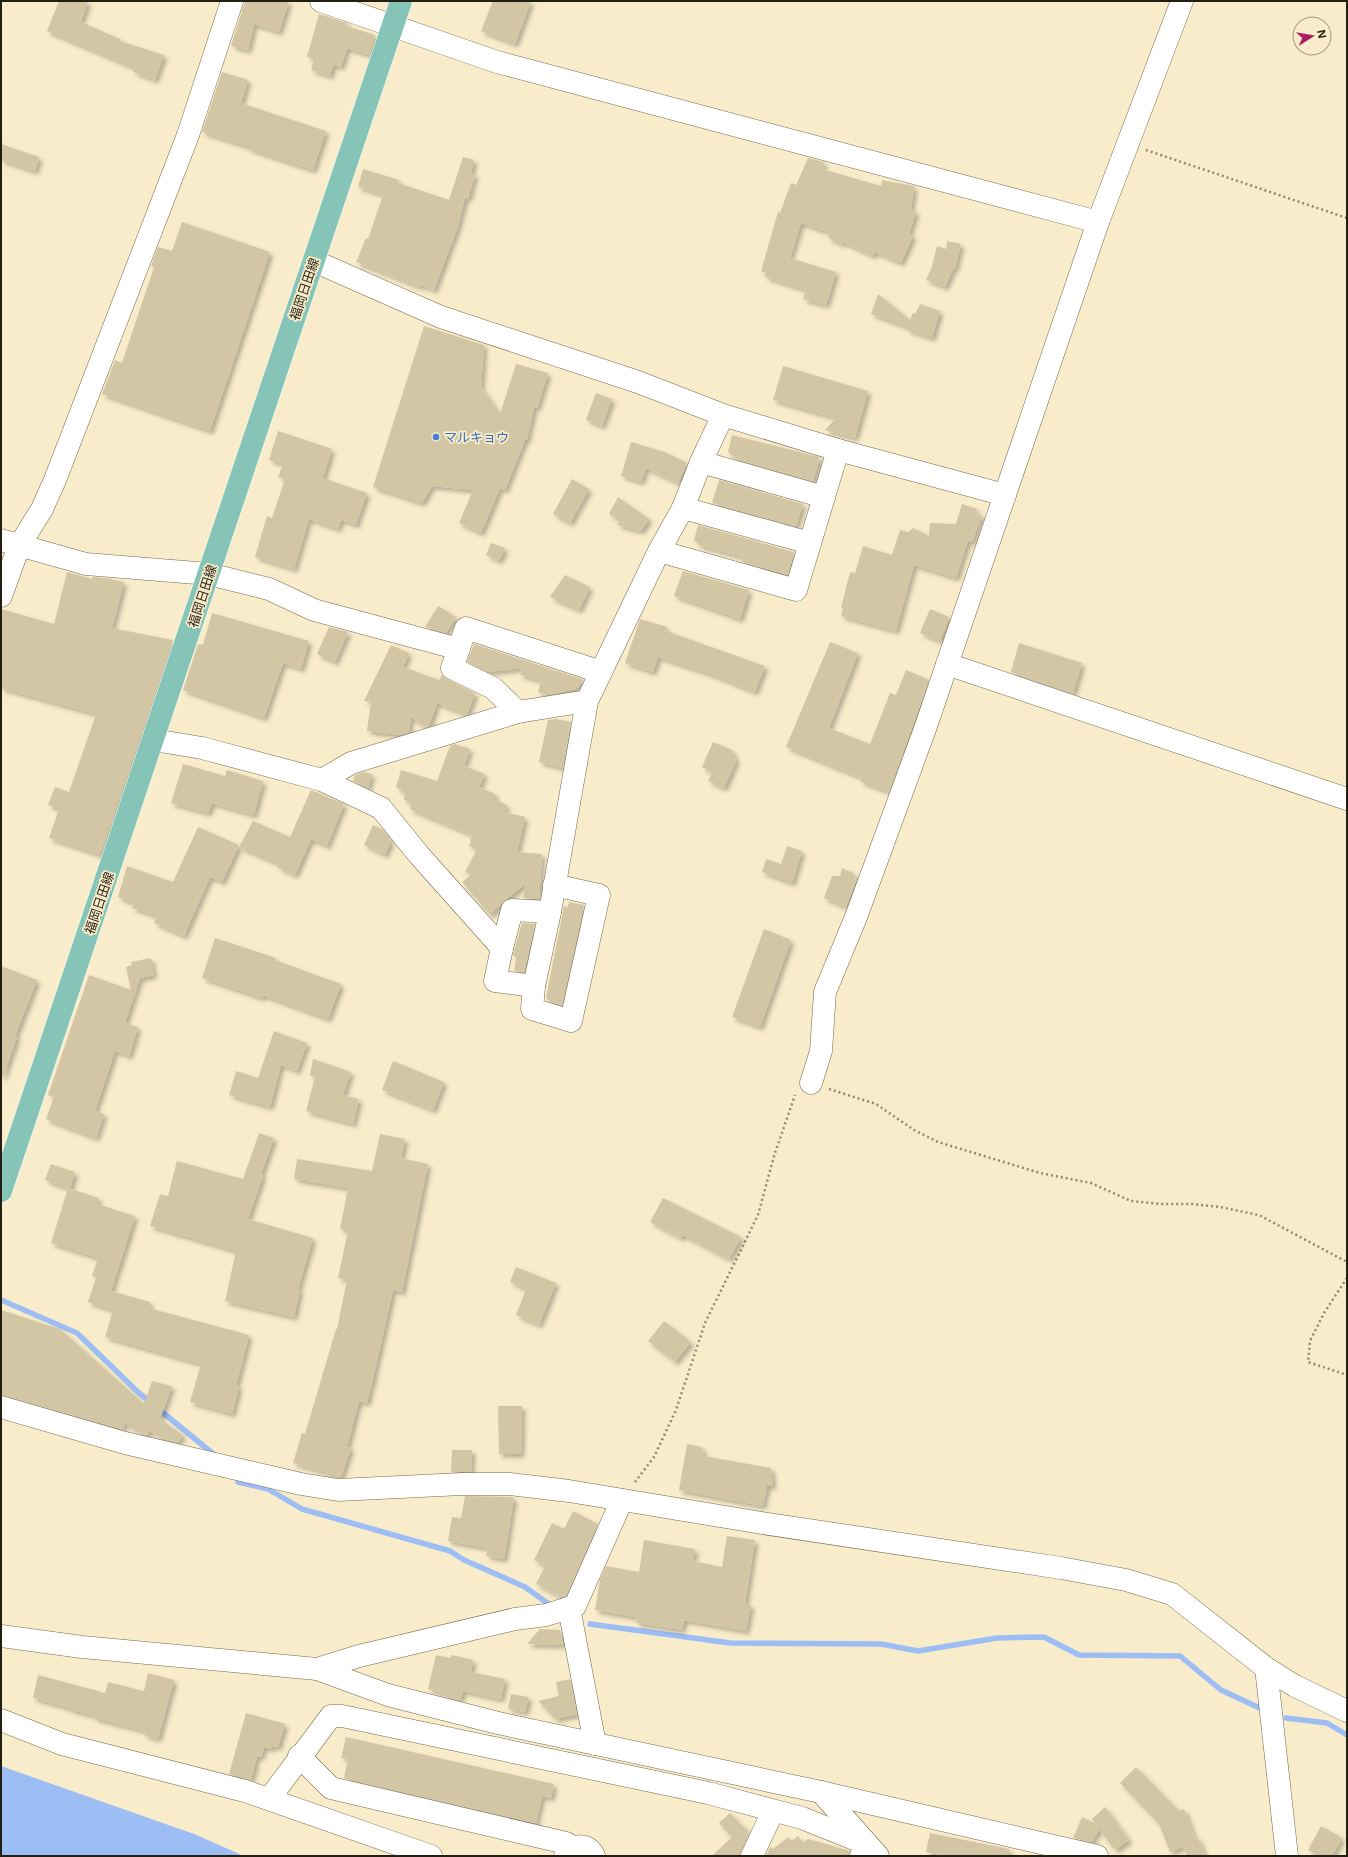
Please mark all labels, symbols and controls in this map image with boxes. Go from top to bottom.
north arrow [1292,16,1332,56]
text: N [1314,28,1331,40]
street label: 福岡日田線 [285,255,323,323]
place label: マルキョウ [444,428,509,446]
marker: マルキョウ [431,432,441,442]
street label: 福岡日田線 [183,562,221,630]
street label: 福岡日田線 [80,869,118,937]

